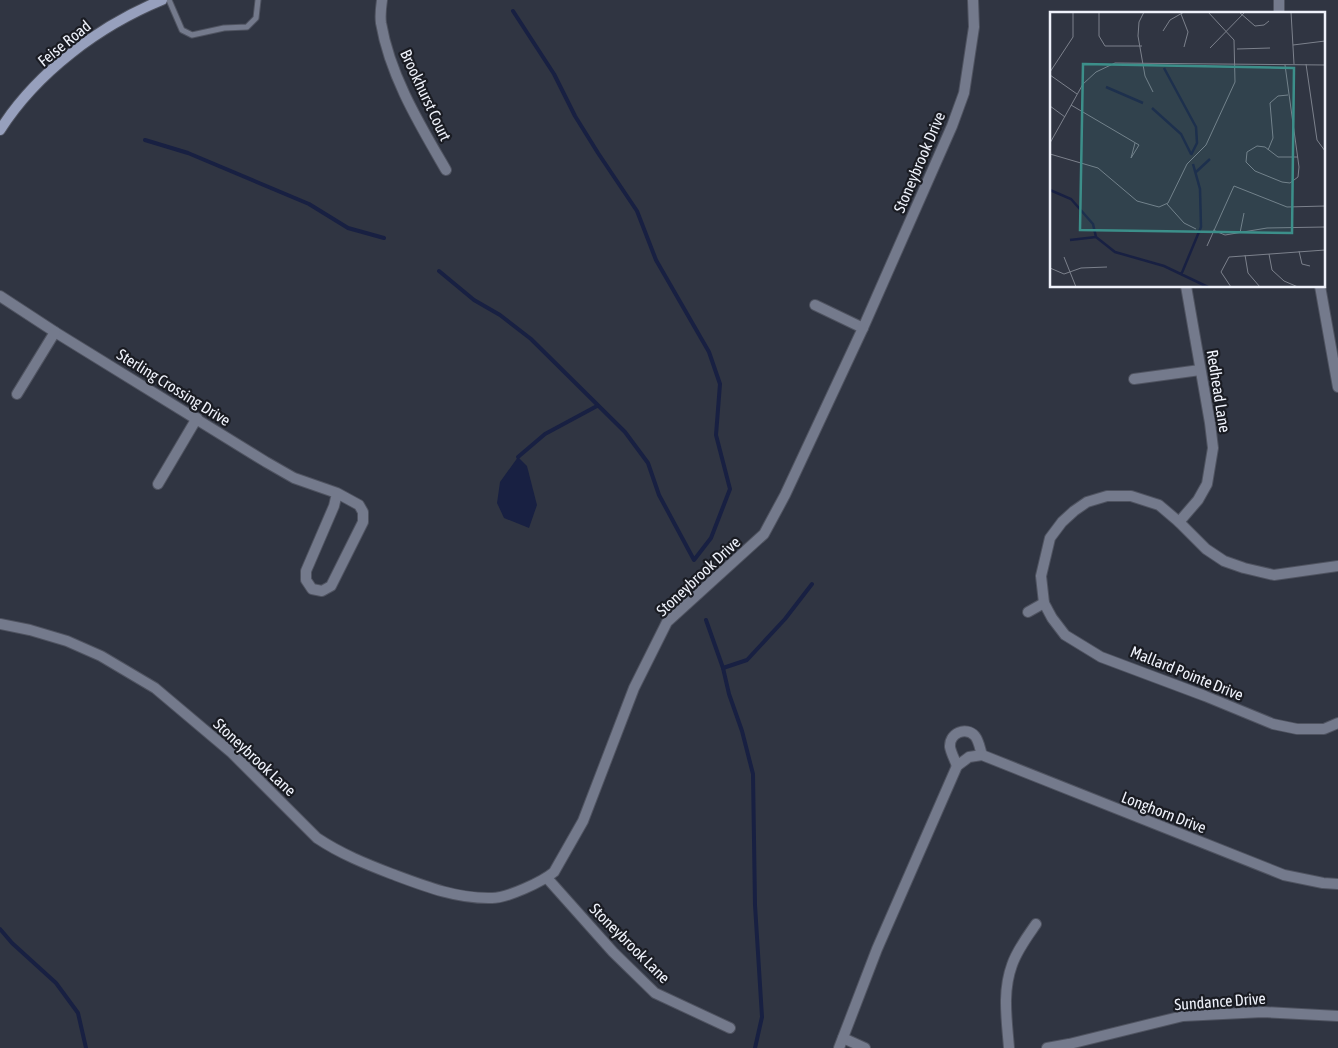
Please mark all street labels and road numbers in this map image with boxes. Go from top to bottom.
street label: Feise Road [34,16,94,70]
street label: Brookhurst Court [397,46,455,144]
street label: Stoneybrook Drive [890,109,949,216]
street label: Sterling Crossing Drive [113,345,234,430]
street label: Redhead Lane [1204,348,1234,434]
street label: Stoneybrook Drive [652,533,744,620]
street label: Mallard Pointe Drive [1128,642,1246,704]
street label: Stoneybrook Lane [210,714,300,800]
street label: Longhorn Drive [1119,788,1209,837]
street label: Stoneybrook Lane [586,899,674,987]
street label: Sundance Drive [1174,989,1266,1013]

